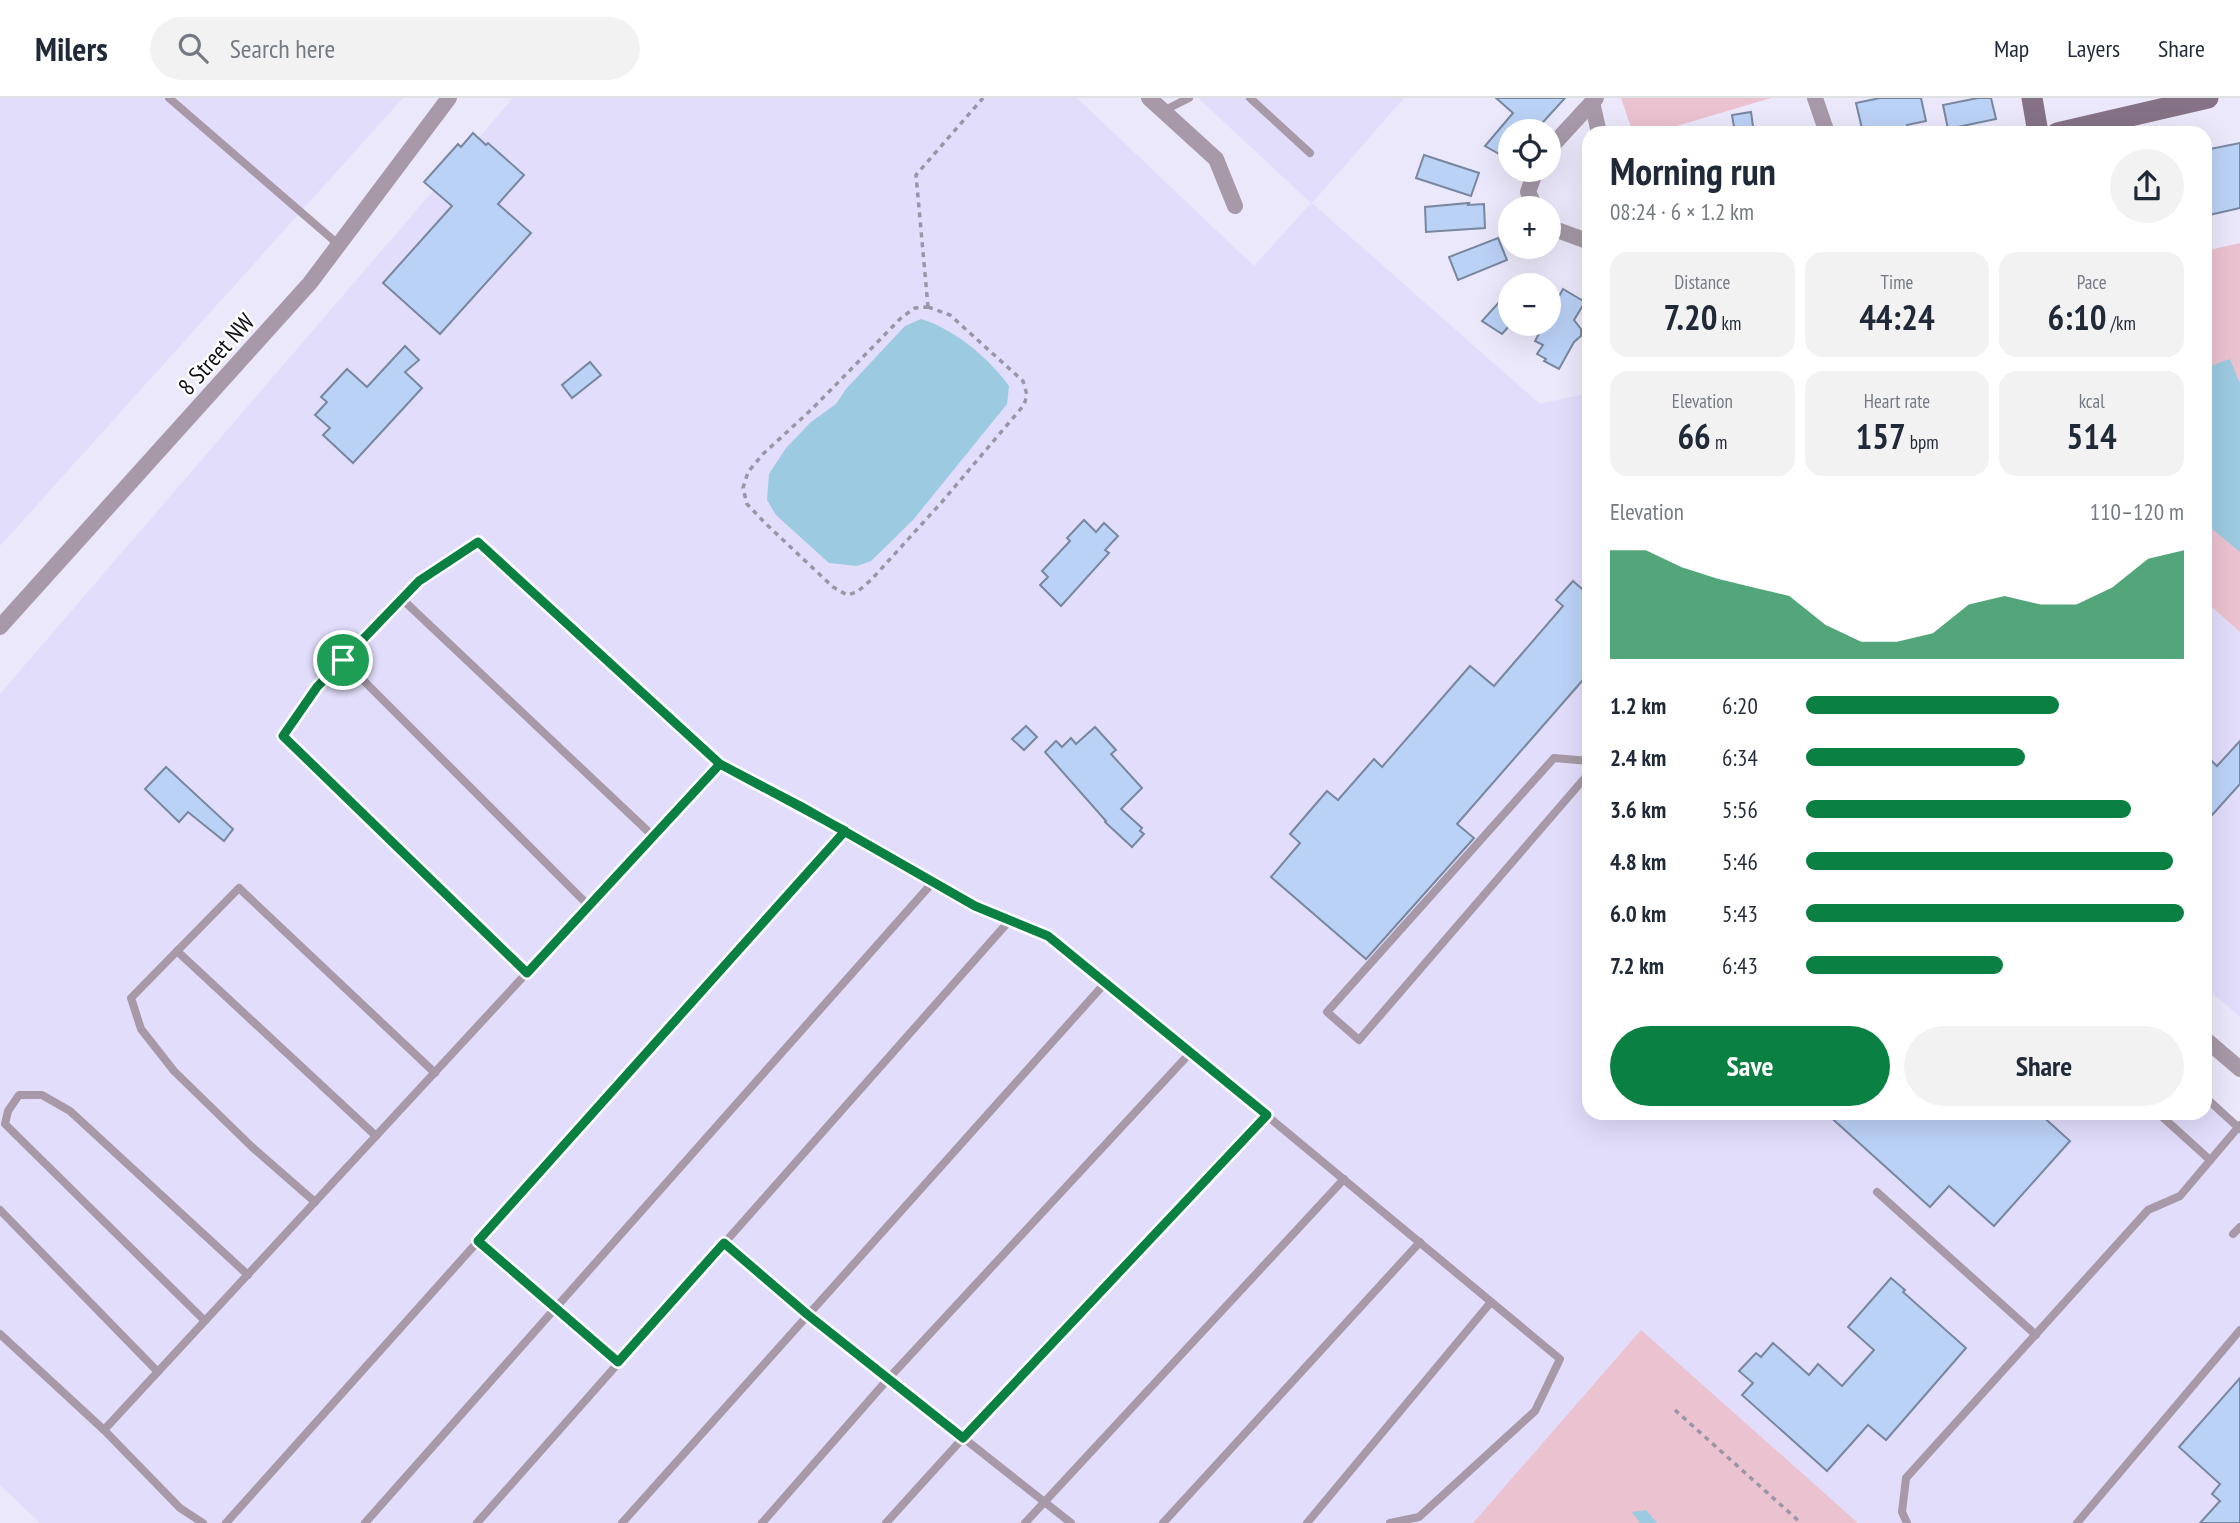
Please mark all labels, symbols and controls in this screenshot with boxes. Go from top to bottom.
search box [150,17,640,80]
text: Milers [35,27,108,70]
icon: search [174,29,212,67]
text: Search here [230,32,335,65]
text: Map [1994,33,2029,64]
text: Layers [2067,33,2120,64]
text: Share [2158,33,2205,64]
map controls [1498,119,1561,336]
button: locate [1498,119,1561,182]
text: Morning run [1610,146,1776,195]
button: share [2110,149,2184,223]
button: + [1498,196,1561,259]
text: 08:24 · 6 × 1.2 km [1610,197,1754,226]
text: Distance [1674,270,1730,294]
text: Time [1881,270,1913,294]
text: Pace [2077,270,2107,294]
button: − [1498,273,1561,336]
text: 7.20 [1663,294,1718,340]
text: 44:24 [1859,294,1935,340]
text: 6:10 [2047,294,2106,340]
street label: 8 Street NW [171,307,261,401]
text: km [1718,311,1741,335]
text: /km [2106,311,2136,335]
text: Elevation [1672,389,1733,413]
text: Heart rate [1864,389,1930,413]
text: kcal [2079,389,2105,413]
text: 66 [1677,413,1711,459]
text: 157 [1855,413,1906,459]
text: 514 [2067,413,2117,459]
text: m [1711,430,1727,454]
text: bpm [1906,430,1939,454]
text: Elevation [1610,497,1684,526]
text: 110–120 m [2090,497,2184,526]
pin [313,630,373,690]
icon: arrive [324,641,362,679]
text: 1.2 km [1610,691,1666,720]
text: 6:20 [1722,691,1758,720]
text: 2.4 km [1610,743,1666,772]
text: 6:34 [1722,743,1758,772]
text: 3.6 km [1610,795,1666,824]
text: 5:56 [1722,795,1758,824]
text: 4.8 km [1610,847,1666,876]
text: 5:46 [1722,847,1758,876]
text: 6.0 km [1610,899,1666,928]
text: 5:43 [1722,899,1758,928]
text: 7.2 km [1610,951,1664,980]
text: 6:43 [1722,951,1758,980]
button: Save [1610,1026,1890,1106]
button: Share [1904,1026,2184,1106]

